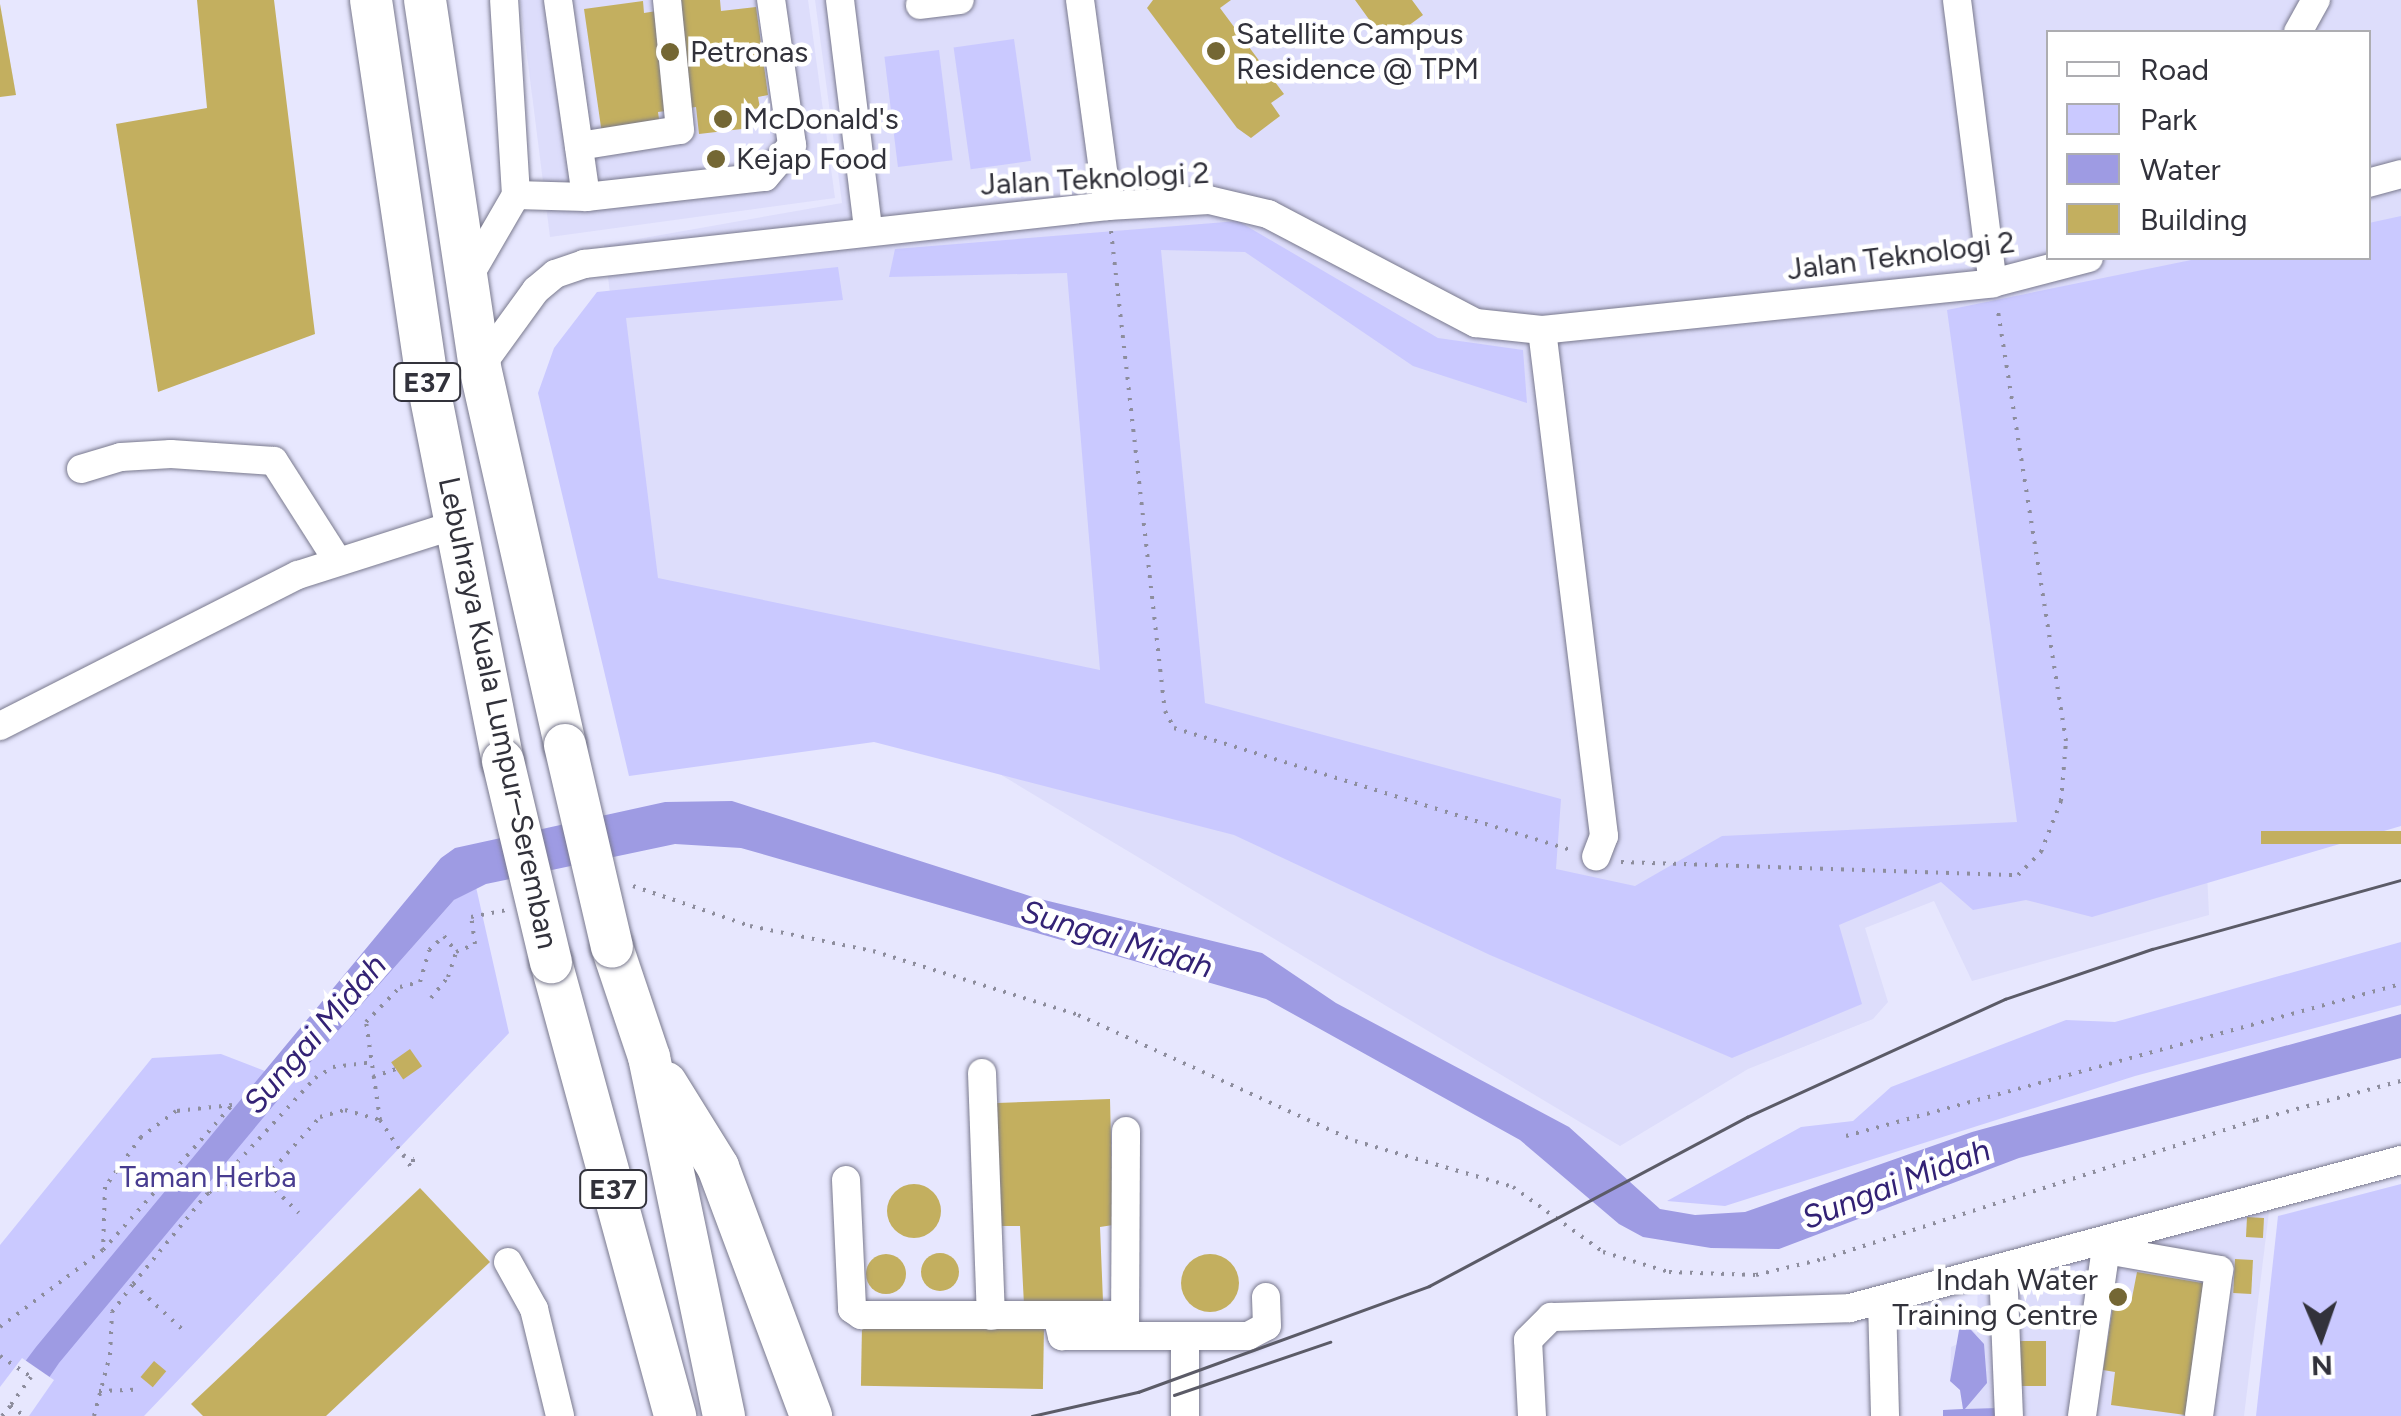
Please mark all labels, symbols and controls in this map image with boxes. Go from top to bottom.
place label: Satellite Campus Residence @ TPM [1236,16,1479,86]
legend [2046,30,2371,260]
place label: Petronas [690,34,808,70]
marker: Satellite Campus Residence @ TPM [1205,40,1227,62]
marker: Petronas [659,41,681,63]
text: Road [2140,51,2209,88]
place label: McDonald's [743,101,899,137]
text: Park [2140,101,2197,138]
marker: McDonald's [712,108,734,130]
place label: Kejap Food [736,141,887,177]
marker: Kejap Food [705,148,727,170]
text: Water [2140,151,2221,188]
street label: Jalan Teknologi 2 [980,155,1210,203]
text: Building [2140,201,2248,238]
street label: Jalan Teknologi 2 [1785,224,2017,288]
road number: E37 [392,359,462,405]
street label: Lebuhraya Kuala Lumpur–Seremban [430,474,566,952]
water label: Sungai Midah [1017,892,1217,986]
water label: Sungai Midah [235,947,395,1121]
water label: Sungai Midah [1797,1131,1995,1237]
park label: Taman Herba [120,1159,296,1195]
road number: E37 [578,1166,648,1212]
place label: Indah Water Training Centre [1892,1262,2098,1332]
marker: Indah Water Training Centre [2107,1286,2129,1308]
north arrow [2271,1286,2371,1386]
text: N [2311,1349,2333,1383]

